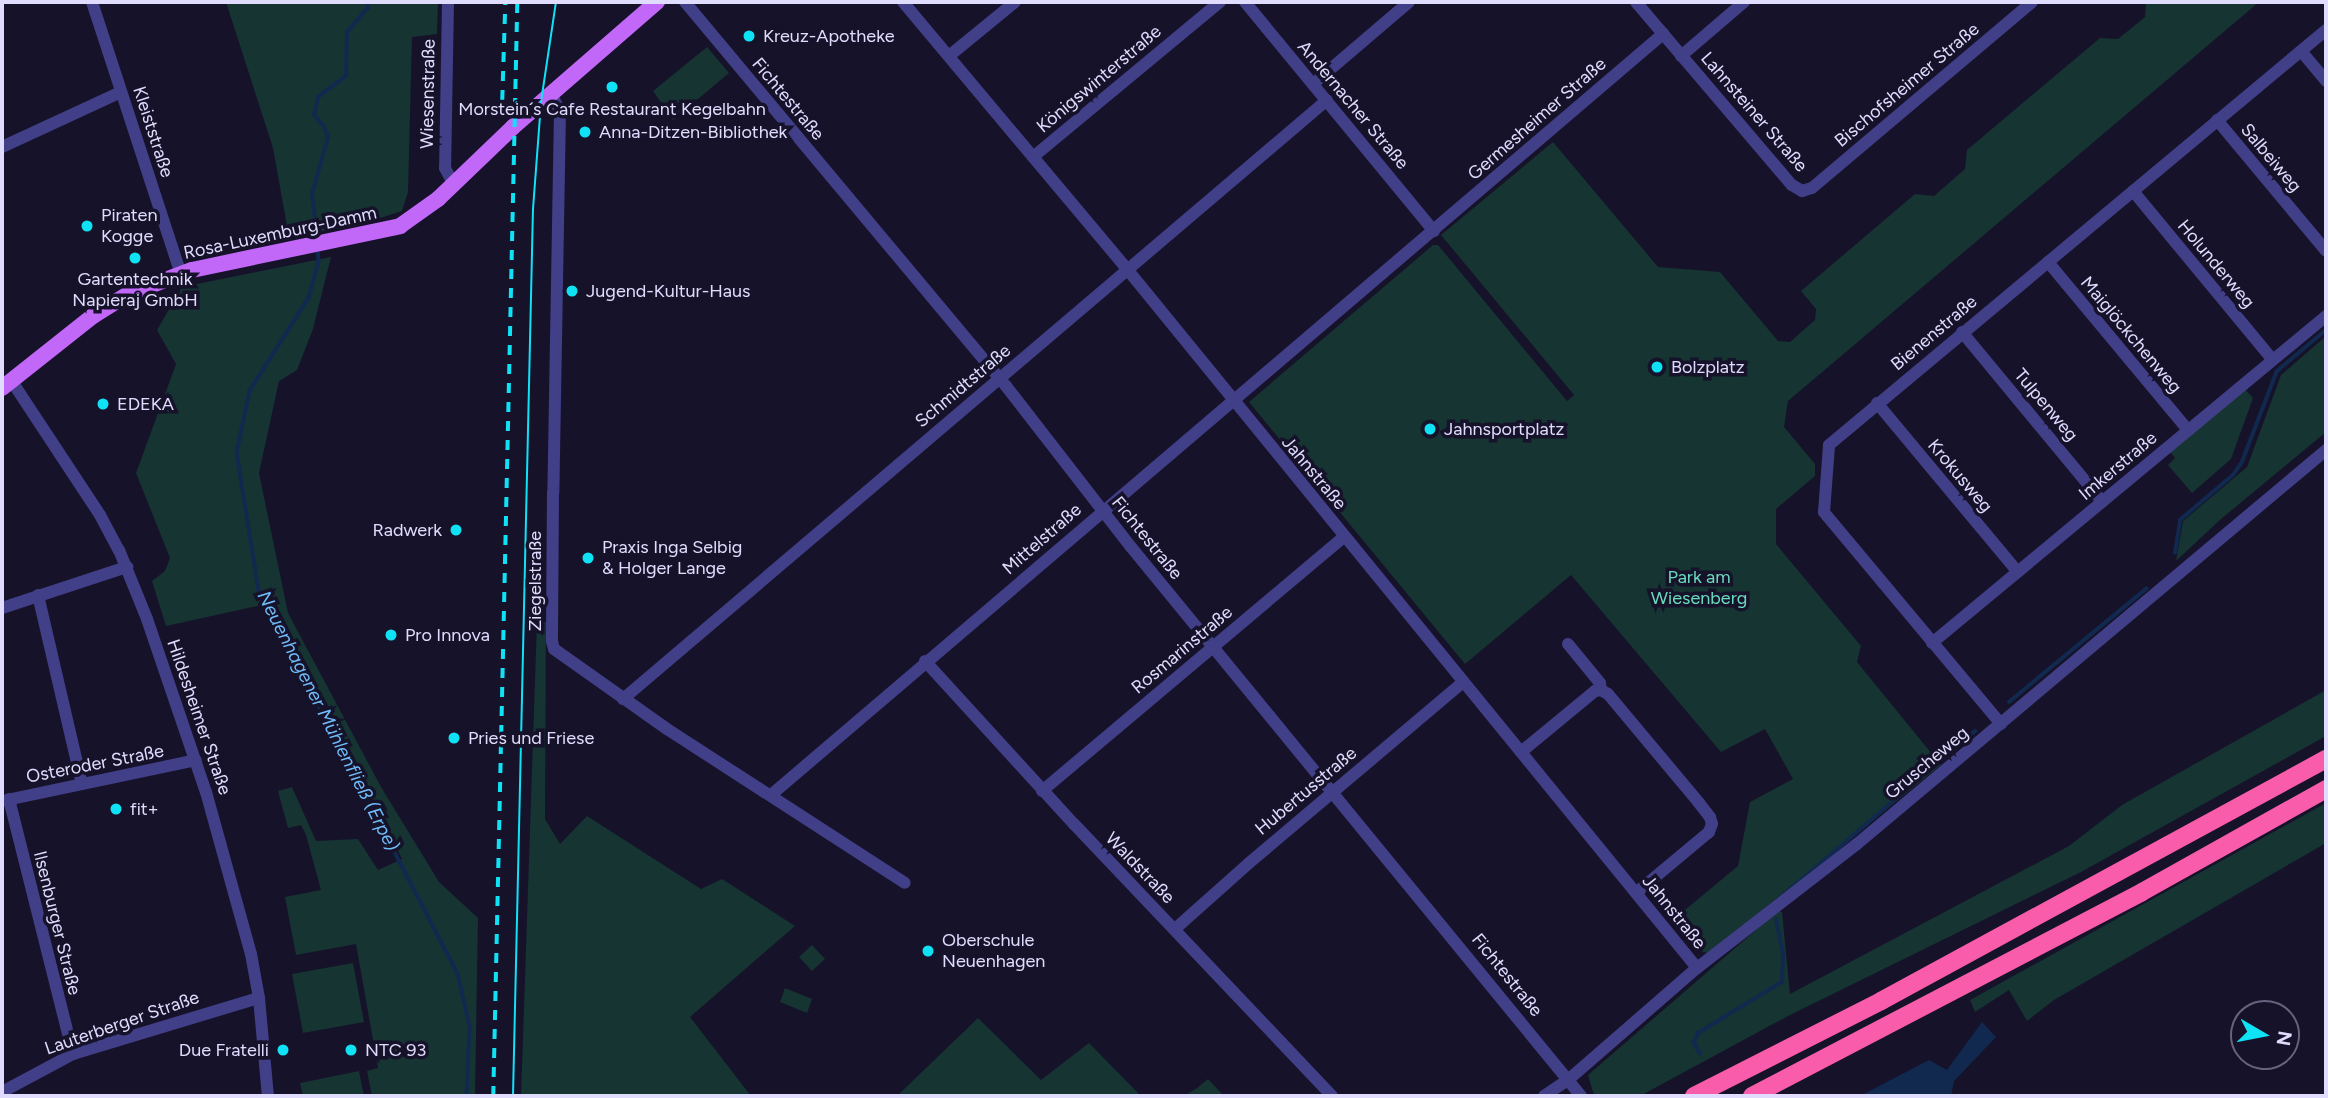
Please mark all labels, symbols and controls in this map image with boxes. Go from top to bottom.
street label: Bischofsheimer Straße [1830,18,1984,152]
street label: Königswinterstraße [1032,21,1166,137]
place label: Kreuz-Apotheke [763,25,895,47]
marker: Kreuz-Apotheke [741,28,757,44]
street label: Andernacher Straße [1293,36,1413,174]
street label: Wiesenstraße [416,39,440,149]
street label: Lahnsteiner Straße [1696,48,1812,176]
street label: Fichtestraße [747,53,829,145]
street label: Germesheimer Straße [1464,53,1610,185]
marker: Morstein´s Cafe Restaurant Kegelbahn [604,79,620,95]
street label: Kleiststraße [128,84,178,180]
place label: Morstein´s Cafe Restaurant Kegelbahn [458,98,766,120]
street label: Salbeiweg [2236,119,2306,197]
place label: Anna-Ditzen-Bibliothek [599,121,787,143]
marker: Anna-Ditzen-Bibliothek [577,124,593,140]
street label: Rosa-Luxemburg-Damm [182,202,378,264]
place label: Piraten Kogge [101,205,157,248]
street label: Holunderweg [2173,215,2259,313]
marker: Piraten Kogge [79,218,95,234]
marker: Gartentechnik Napieraj GmbH [127,250,143,266]
place label: Gartentechnik Napieraj GmbH [72,269,198,312]
street label: Maiglöckchenweg [2076,272,2186,398]
place label: Jugend-Kultur-Haus [586,280,750,302]
marker: Jugend-Kultur-Haus [564,283,580,299]
street label: Bienenstraße [1887,291,1981,375]
street label: Schmidtstraße [911,340,1015,432]
place label: Bolzplatz [1671,356,1745,378]
marker: Bolzplatz [1649,359,1665,375]
street label: Tulpenweg [2010,364,2082,446]
place label: EDEKA [117,393,174,415]
marker: EDEKA [95,396,111,412]
place label: Jahnsportplatz [1444,418,1564,440]
marker: Jahnsportplatz [1422,421,1438,437]
street label: Imkerstraße [2075,427,2161,505]
street label: Jahnstraße [1277,432,1351,514]
street label: Krokusweg [1923,435,1997,517]
street label: Fichtestraße [1107,492,1187,584]
street label: Mittelstraße [998,499,1086,579]
place label: Radwerk [372,519,442,541]
marker: Radwerk [448,522,464,538]
street label: Ziegelstraße [524,531,546,631]
place label: Praxis Inga Selbig & Holger Lange [602,537,742,580]
marker: Praxis Inga Selbig & Holger Lange [580,550,596,566]
park label: Park am Wiesenberg [1651,567,1747,610]
water label: Neuenhagener Mühlenfließ (Erpe) [252,587,404,855]
street label: Rosmarinstraße [1127,601,1237,699]
place label: Pro Innova [405,624,490,646]
marker: Pro Innova [383,627,399,643]
street label: Hildesheimer Straße [162,636,236,798]
street label: Gruscheweg [1881,722,1973,804]
place label: Pries und Friese [468,727,594,749]
marker: Pries und Friese [446,730,462,746]
street label: Osteroder Straße [24,740,166,788]
street label: Hubertusstraße [1251,742,1361,840]
place label: fit+ [130,798,159,820]
marker: fit+ [108,801,124,817]
street label: Waldstraße [1101,828,1179,908]
street label: Ilsenburger Straße [29,849,85,997]
street label: Jahnstraße [1638,871,1710,953]
street label: Fichtestraße [1467,929,1547,1021]
place label: Oberschule Neuenhagen [942,930,1045,972]
marker: Oberschule Neuenhagen [920,943,936,959]
street label: Lauterberger Straße [42,986,202,1060]
north arrow [2230,1000,2300,1070]
text: N [2272,1029,2297,1048]
place label: Due Fratelli [179,1039,269,1061]
place label: NTC 93 [365,1039,426,1061]
marker: Due Fratelli [275,1042,291,1058]
marker: NTC 93 [343,1042,359,1058]

